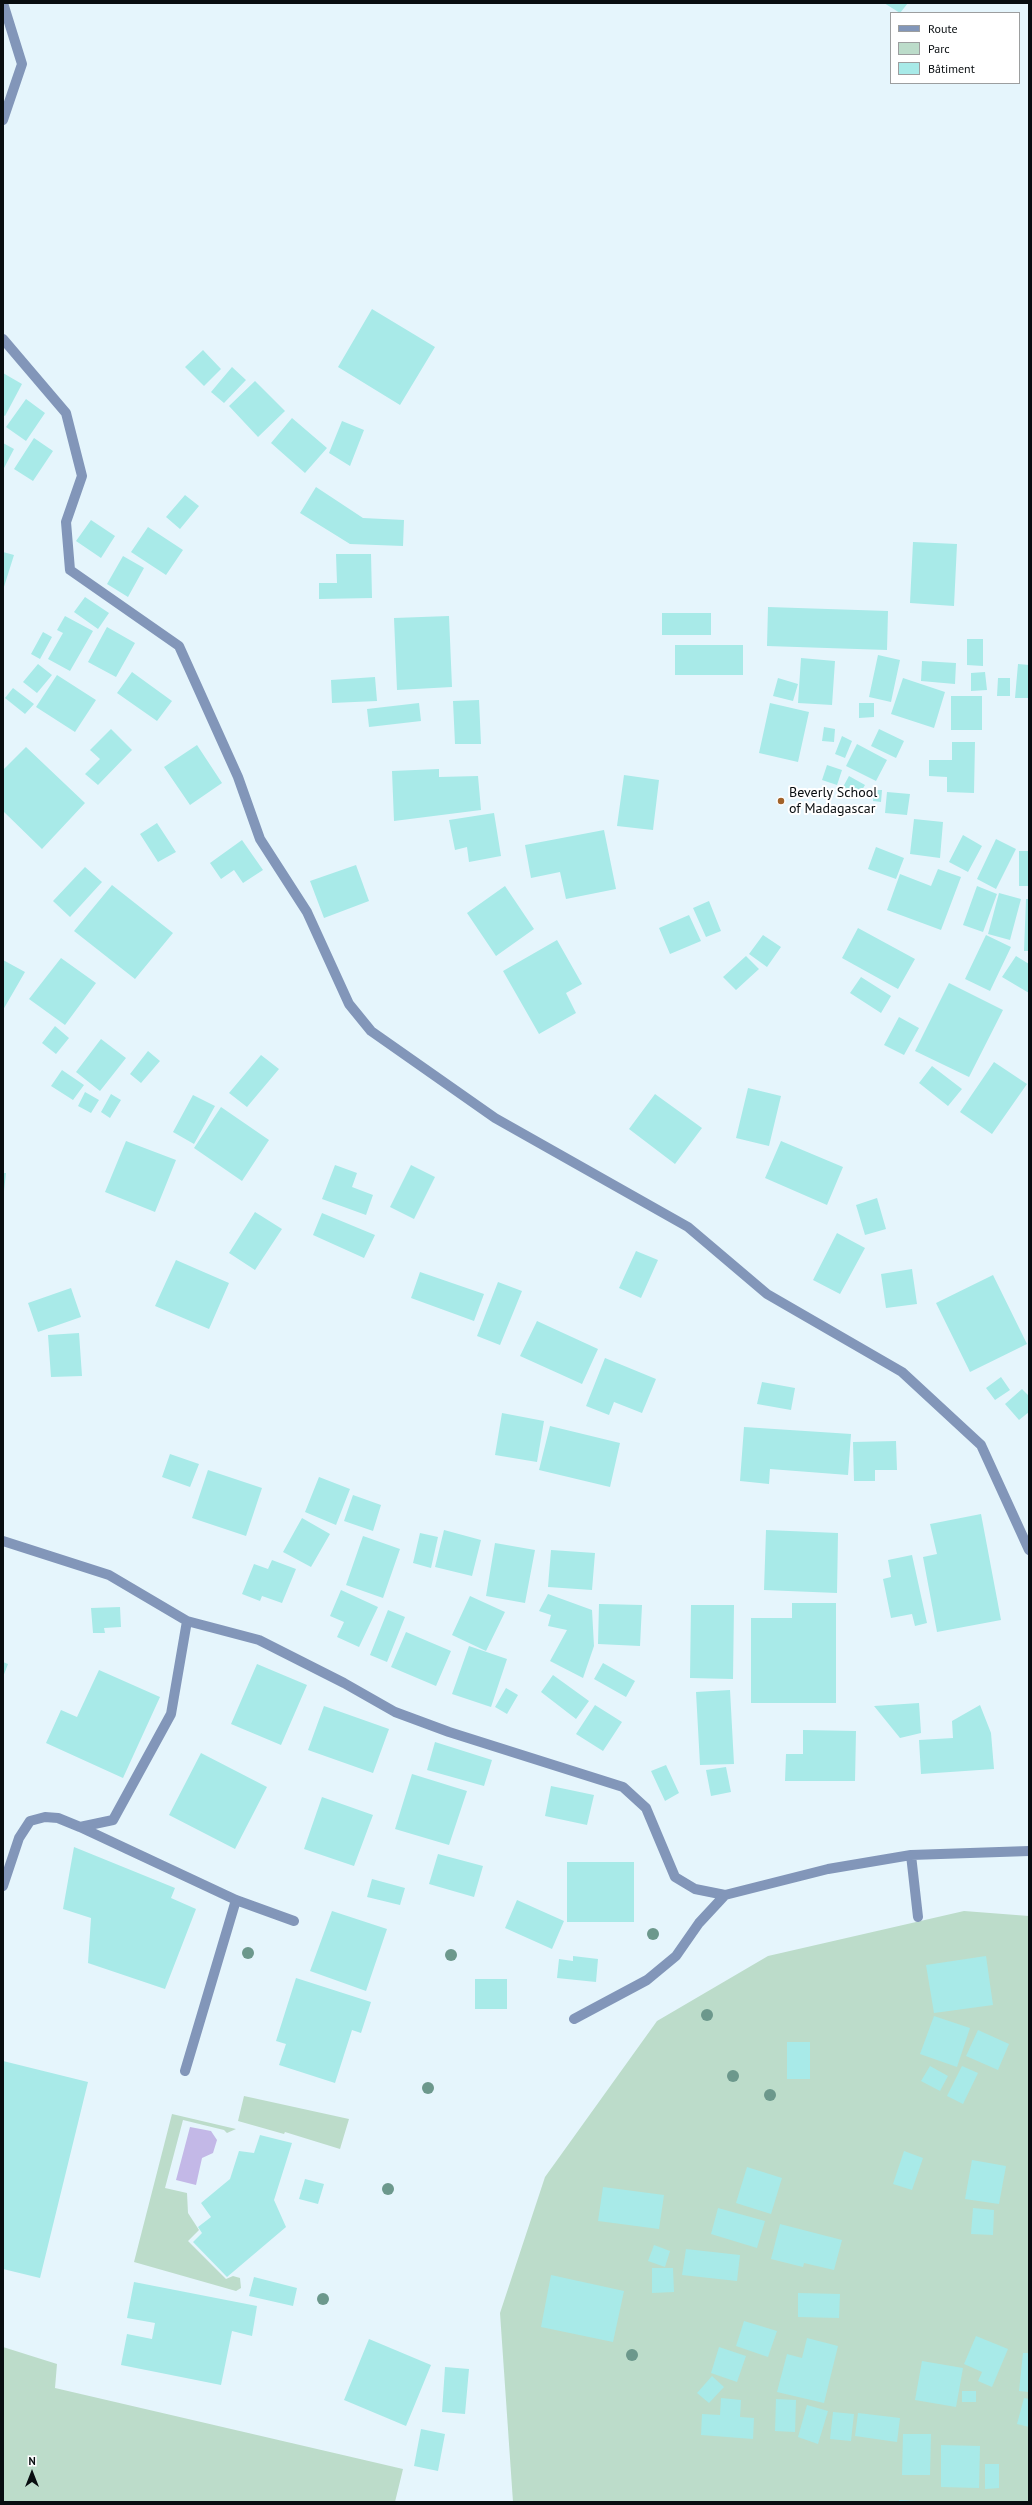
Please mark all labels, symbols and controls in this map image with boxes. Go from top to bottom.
legend [890,12,1020,84]
text: Route [928,21,958,36]
text: Parc [928,41,950,56]
text: Bâtiment [928,61,975,76]
place label: Beverly School of Madagascar [789,785,877,818]
marker: Beverly School of Madagascar [776,796,786,806]
north arrow [12,2453,52,2493]
text: N [28,2454,36,2468]

